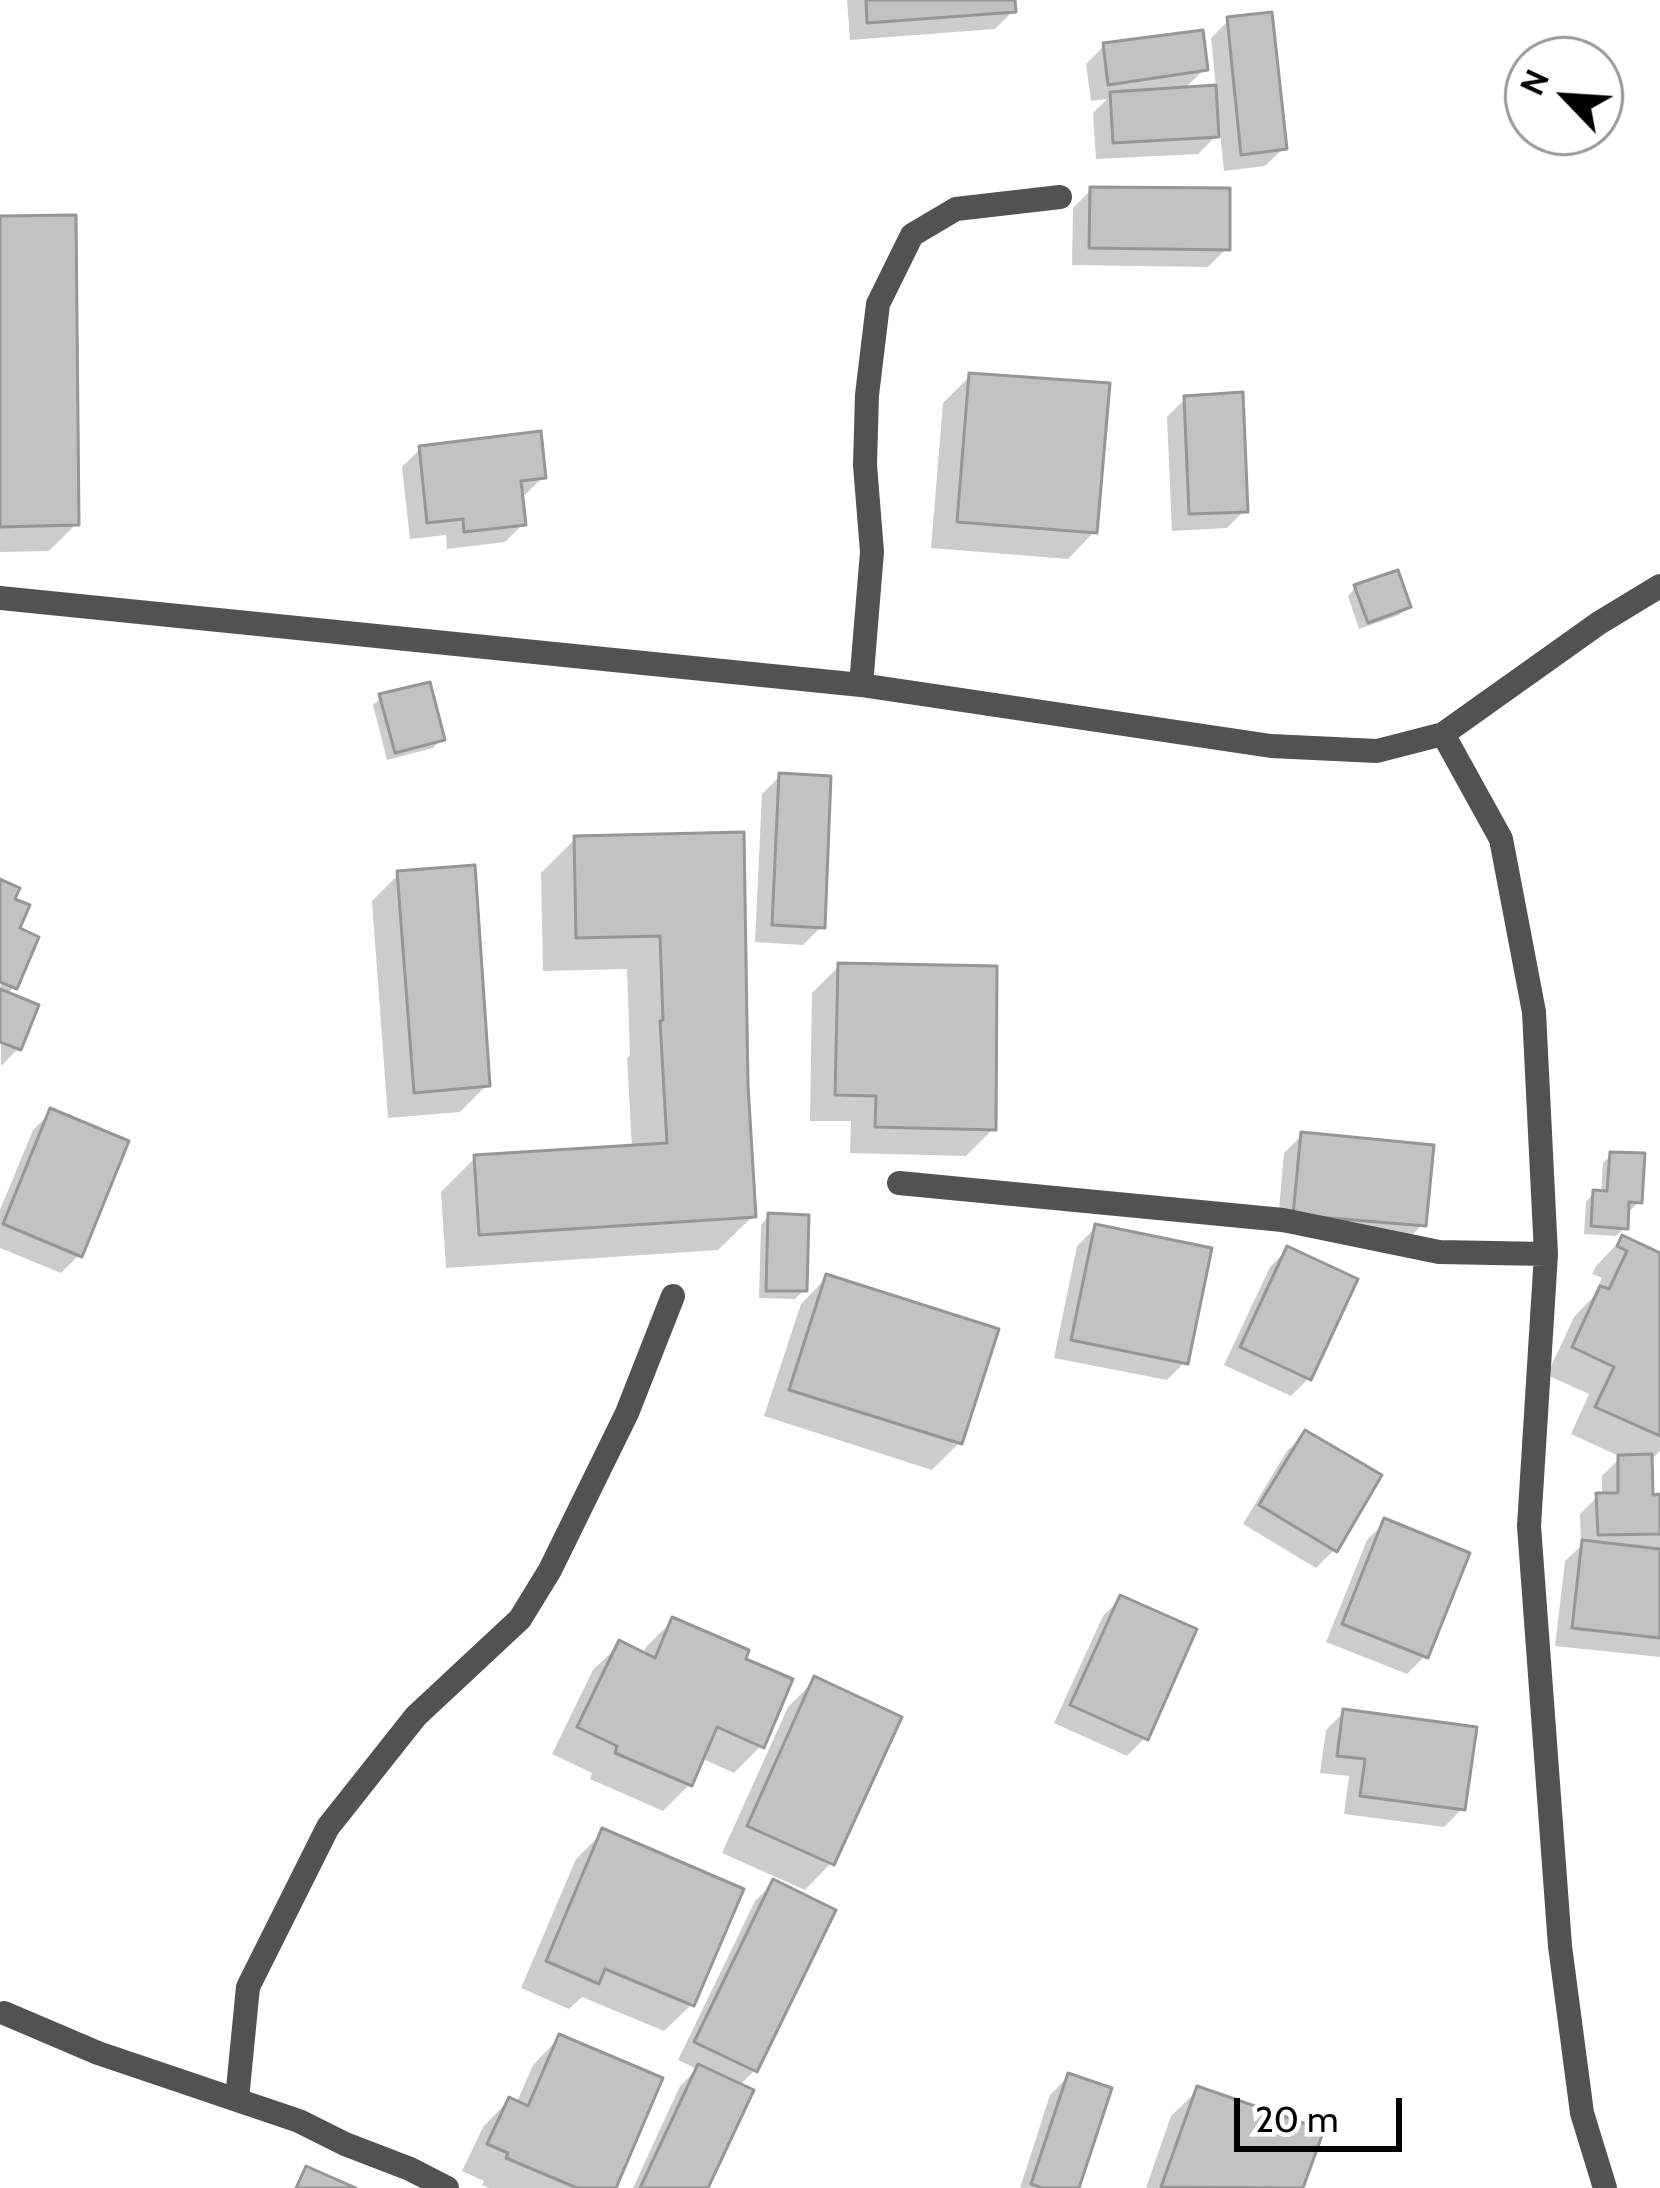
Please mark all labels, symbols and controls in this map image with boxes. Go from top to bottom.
north arrow [1504,36,1624,156]
text: N [1511,63,1557,101]
scale bar [1240,2074,1408,2148]
text: 20 m [1255,2097,1339,2141]

